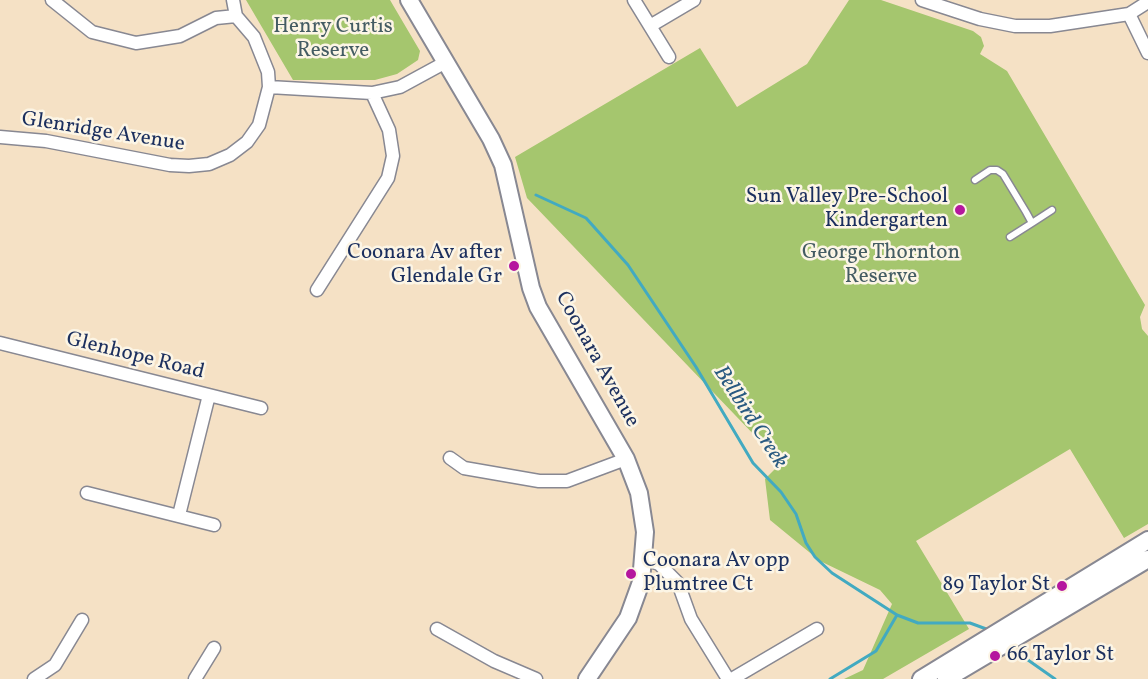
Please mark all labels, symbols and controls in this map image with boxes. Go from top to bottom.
park label: Henry Curtis Reserve [273,15,393,65]
street label: Glenridge Avenue [20,108,186,158]
place label: Sun Valley Pre-School Kindergarten [746,185,948,235]
marker: Sun Valley Pre-School Kindergarten [953,203,967,217]
place label: Coonara Av after Glendale Gr [347,241,502,291]
park label: George Thornton Reserve [802,241,960,291]
marker: Coonara Av after Glendale Gr [507,259,521,273]
street label: Coonara Avenue [548,288,644,432]
street label: Glenhope Road [63,328,207,386]
water label: Bellbird Creek [706,362,792,474]
place label: Coonara Av opp Plumtree Ct [643,549,790,599]
marker: Coonara Av opp Plumtree Ct [624,567,638,581]
place label: 89 Taylor St [943,573,1050,599]
marker: 89 Taylor St [1055,579,1069,593]
place label: 66 Taylor St [1007,643,1114,669]
marker: 66 Taylor St [988,649,1002,663]

